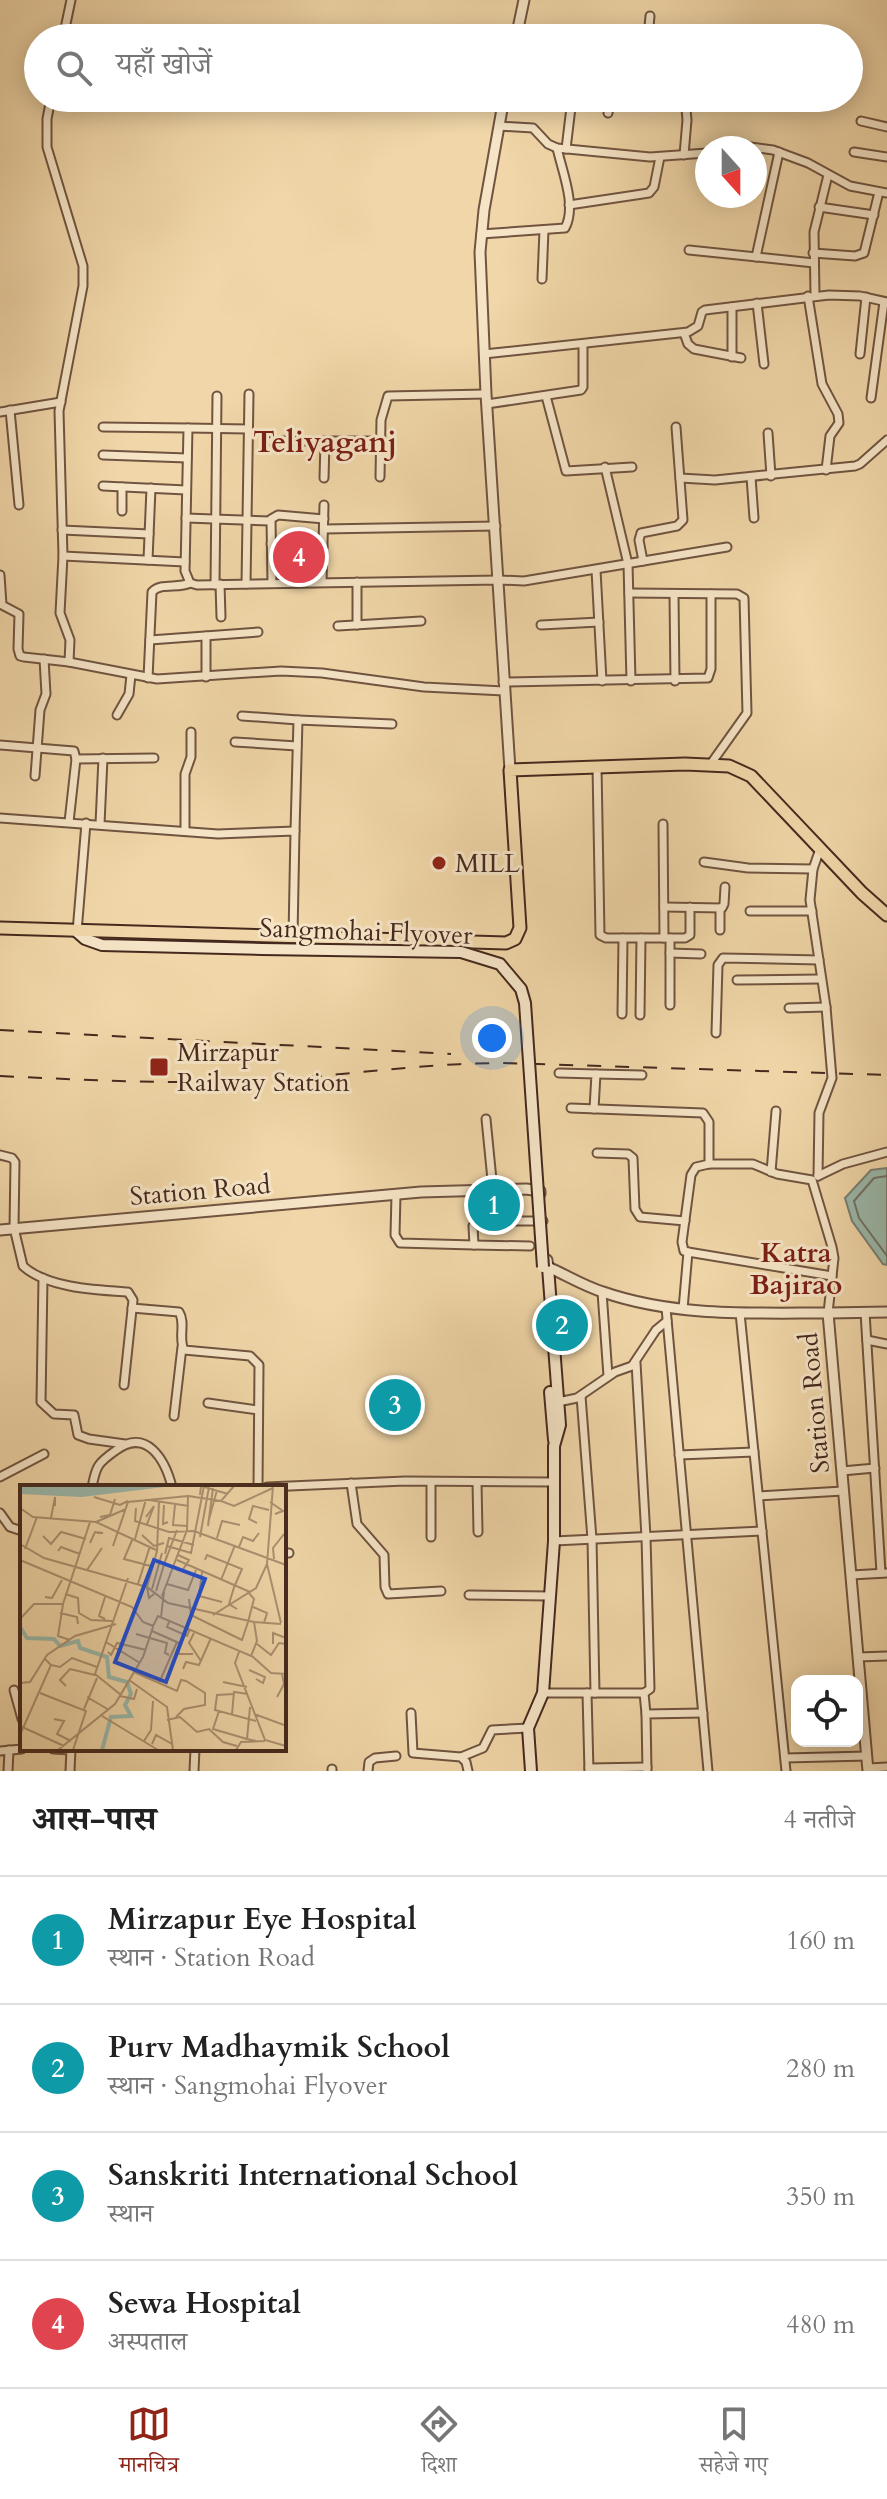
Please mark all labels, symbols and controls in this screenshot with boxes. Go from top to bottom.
search box [24,24,863,112]
text: यहाँ खोजें [116,44,212,85]
icon: search [52,46,96,90]
north arrow [695,136,767,208]
district label: Teliyaganj [253,422,397,463]
pin: 4 [273,527,325,587]
place label: MILL [455,846,520,881]
marker: MILL [430,854,448,872]
street label: Sangmohai Flyover [259,910,474,953]
your location [472,1018,512,1058]
place label: Mirzapur Railway Station [177,1035,350,1100]
marker: Mirzapur Railway Station [148,1056,170,1078]
street label: Station Road [128,1167,272,1214]
pin: 1 [468,1175,520,1235]
district label: Katra Bajirao [750,1234,842,1304]
pin: 2 [536,1295,588,1355]
street label: Station Road [791,1331,838,1475]
pin: 3 [369,1375,421,1435]
inset map [20,1485,286,1751]
map controls [791,1675,863,1747]
button: locate [791,1675,863,1747]
text: आस-पास [32,1796,156,1842]
text: 4 नतीजे [784,1802,855,1837]
text: Mirzapur Eye Hospital [108,1899,417,1940]
text: 1 [51,1923,65,1958]
text: 160 m [786,1923,855,1958]
text: स्थान · Station Road [108,1940,315,1975]
text: Purv Madhaymik School [108,2027,450,2068]
text: 2 [51,2051,65,2086]
text: 280 m [786,2051,855,2086]
text: स्थान · Sangmohai Flyover [108,2068,387,2103]
text: Sanskriti International School [108,2155,518,2196]
text: 3 [51,2179,65,2214]
text: 350 m [786,2179,855,2214]
text: स्थान [108,2196,153,2231]
text: Sewa Hospital [108,2283,301,2324]
text: 4 [51,2307,65,2342]
text: 480 m [786,2307,855,2342]
text: अस्पताल [108,2324,187,2359]
tab: मानचित्र [119,2402,179,2486]
tab: दिशा [417,2402,461,2486]
tab: सहेजे गए [699,2402,768,2486]

